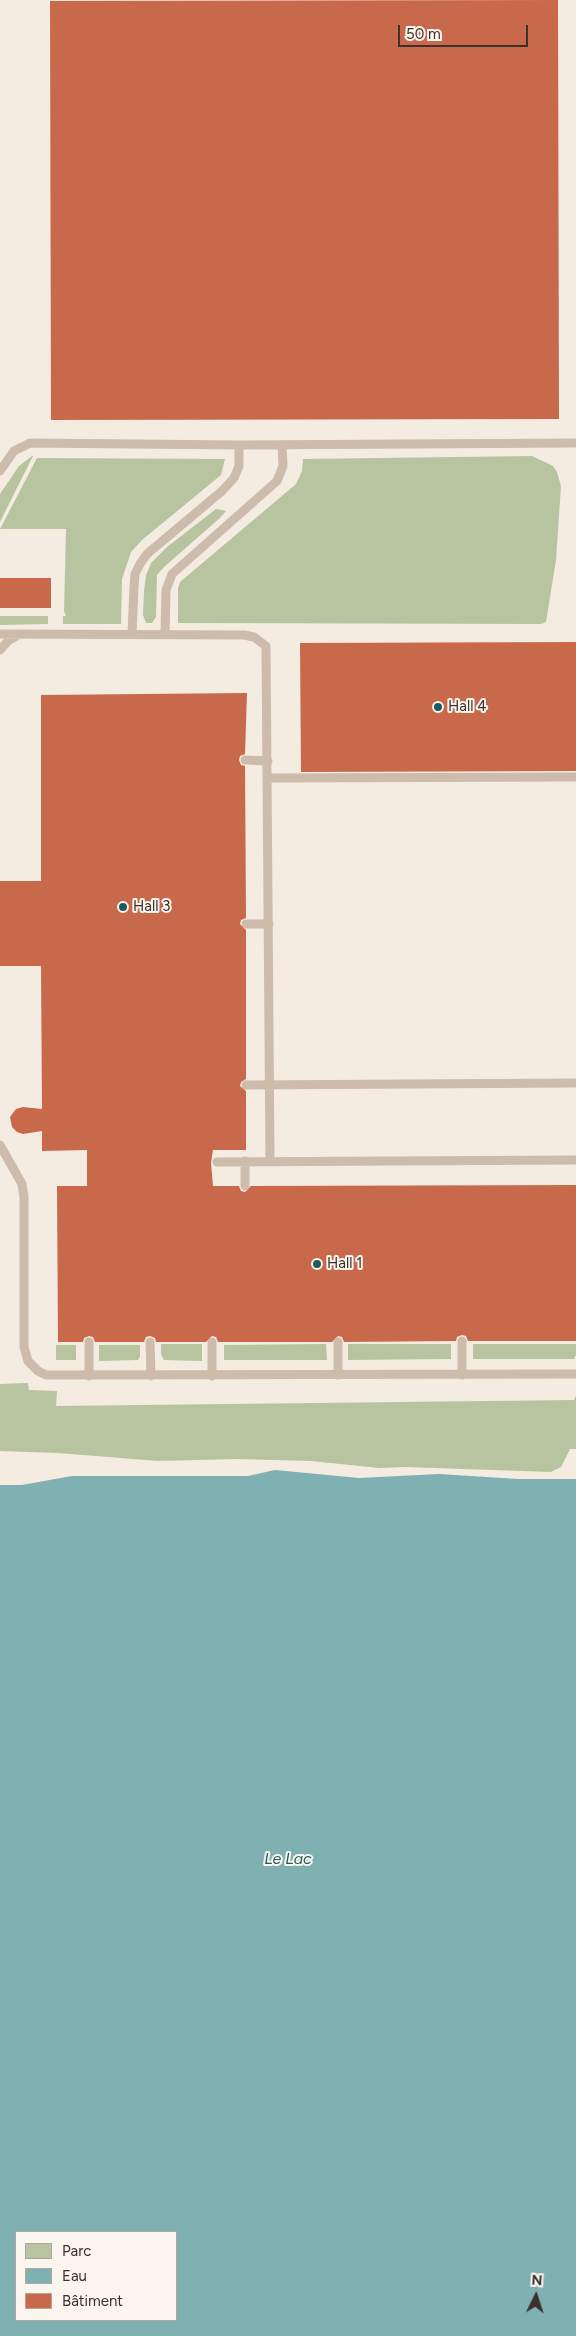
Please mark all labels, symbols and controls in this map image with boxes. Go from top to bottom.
scale bar [401,15,531,47]
text: 50 m [406,25,441,43]
place label: Hall 4 [448,698,487,716]
marker: Hall 4 [432,701,444,713]
place label: Hall 3 [133,898,170,916]
marker: Hall 3 [117,901,129,913]
place label: Hall 1 [327,1255,362,1273]
marker: Hall 1 [311,1258,323,1270]
water label: Le Lac [264,1849,312,1869]
legend [15,2231,178,2321]
text: Parc [62,2242,91,2260]
text: Eau [62,2267,87,2285]
north arrow [511,2271,561,2321]
text: N [531,2272,543,2289]
text: Bâtiment [62,2292,123,2310]

